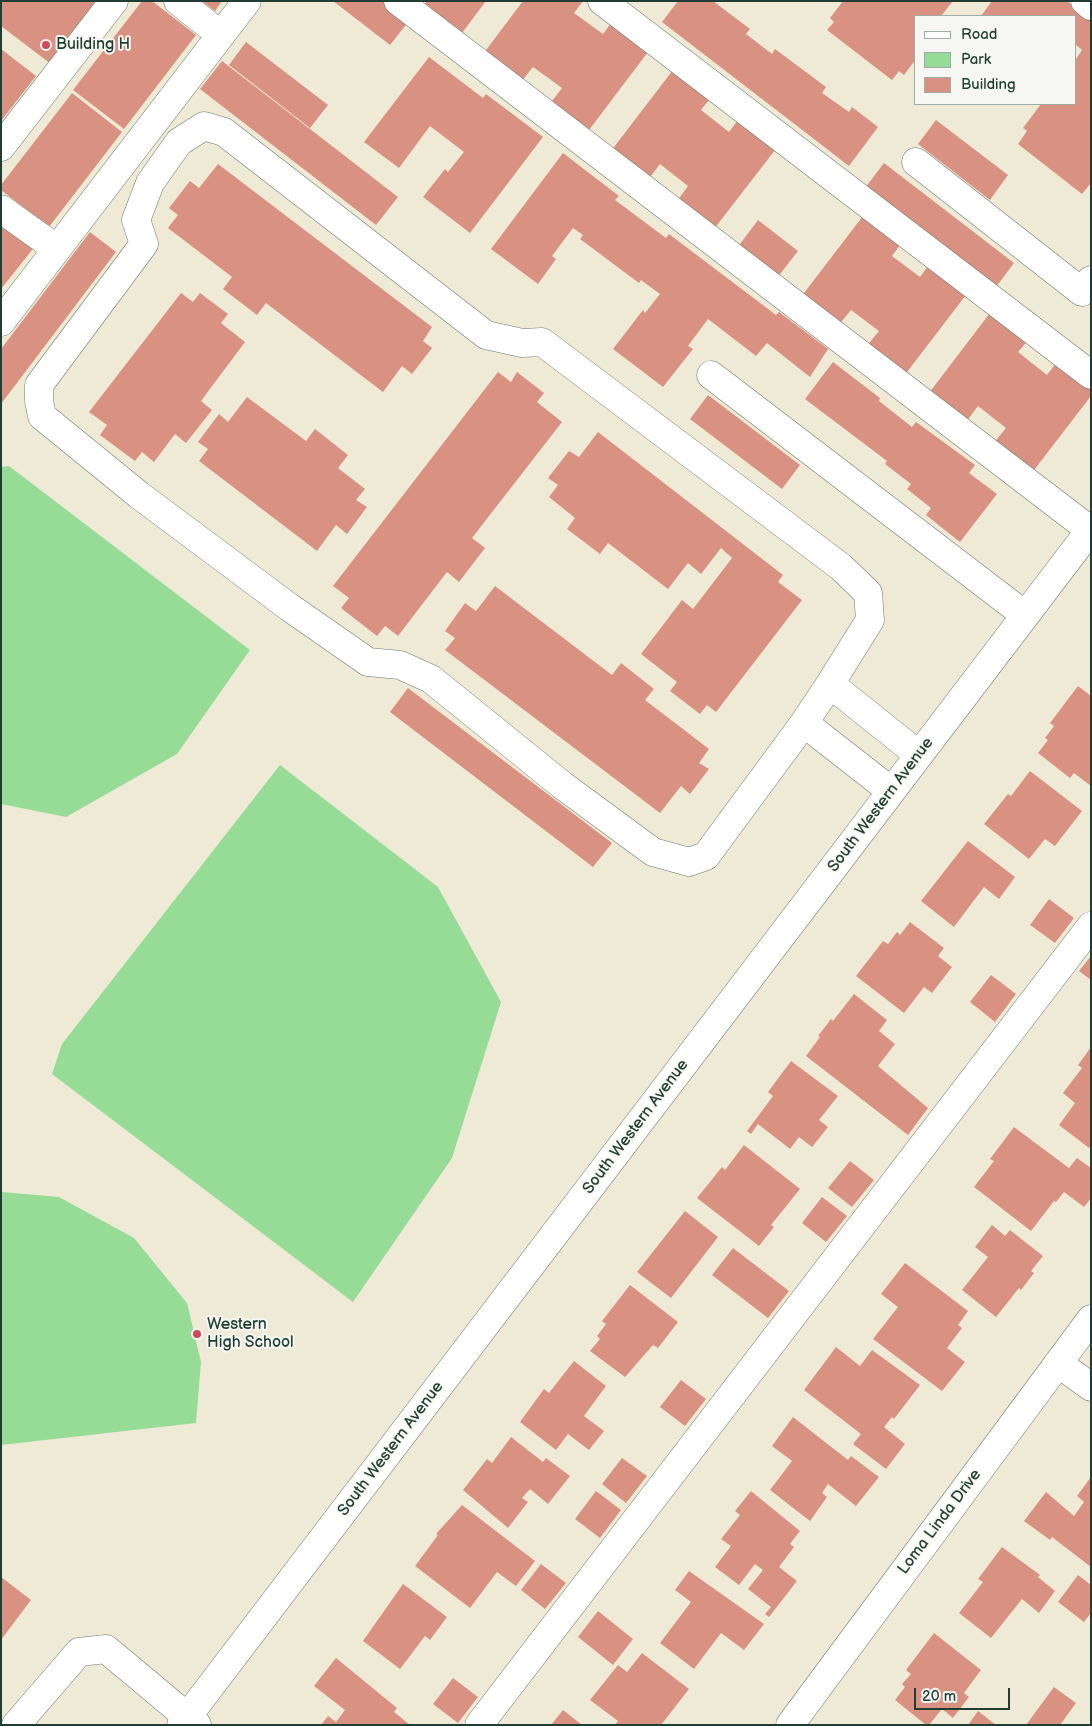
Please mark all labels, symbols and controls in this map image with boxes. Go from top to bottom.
legend [914,15,1077,105]
text: Road [961,25,997,44]
place label: Building H [56,35,130,55]
marker: Building H [40,39,52,51]
text: Park [961,50,991,69]
text: Building [961,75,1016,94]
street label: South Western Avenue [824,734,938,876]
street label: South Western Avenue [579,1056,693,1198]
place label: Western High School [207,1315,294,1353]
marker: Western High School [191,1328,203,1340]
street label: South Western Avenue [334,1378,448,1520]
street label: Loma Linda Drive [894,1466,986,1578]
scale bar [917,1678,1013,1710]
text: 20 m [922,1687,956,1706]

